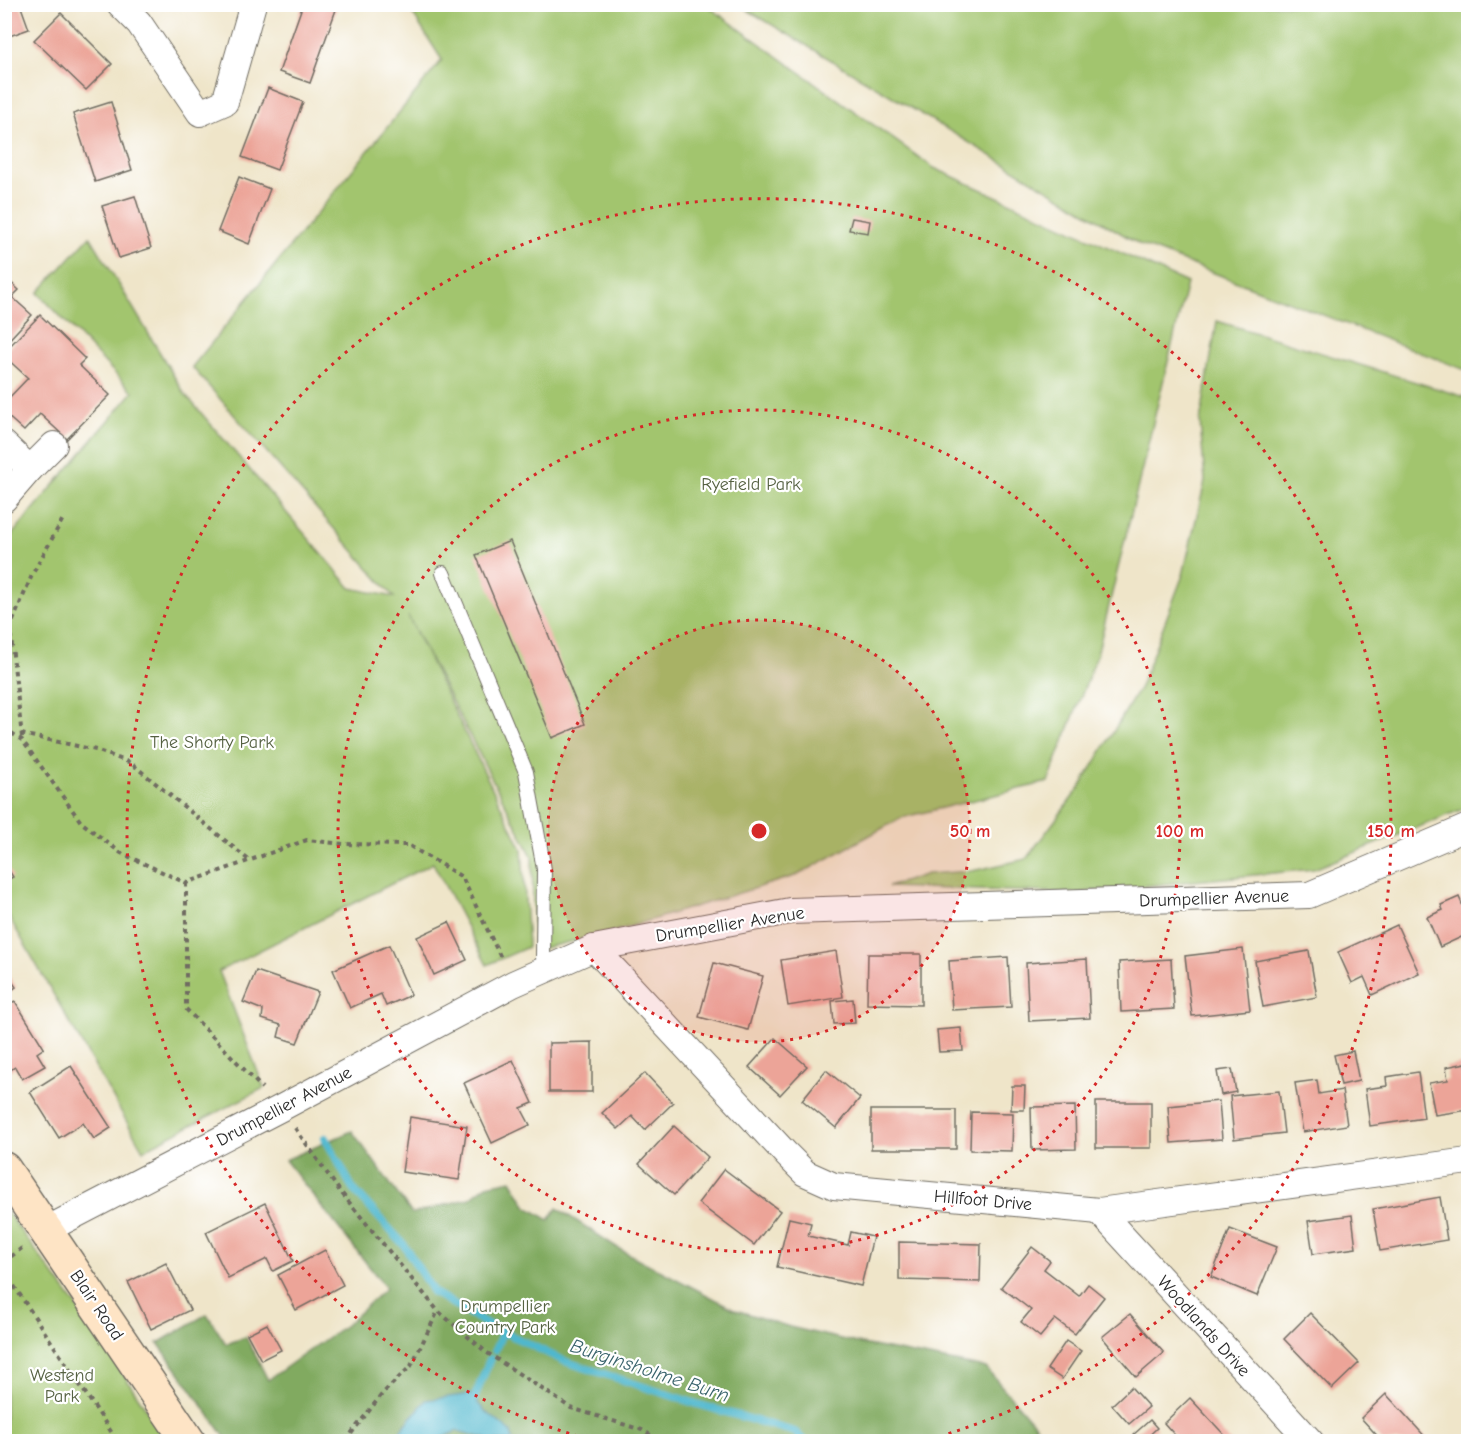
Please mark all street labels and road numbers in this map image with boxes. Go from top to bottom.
street label: Drumpellier Avenue [1139,885,1289,912]
street label: Drumpellier Avenue [654,902,806,947]
street label: Drumpellier Avenue [213,1062,355,1151]
street label: Hillfoot Drive [933,1186,1033,1215]
street label: Blair Road [65,1266,128,1345]
street label: Woodlands Drive [1153,1272,1254,1381]

